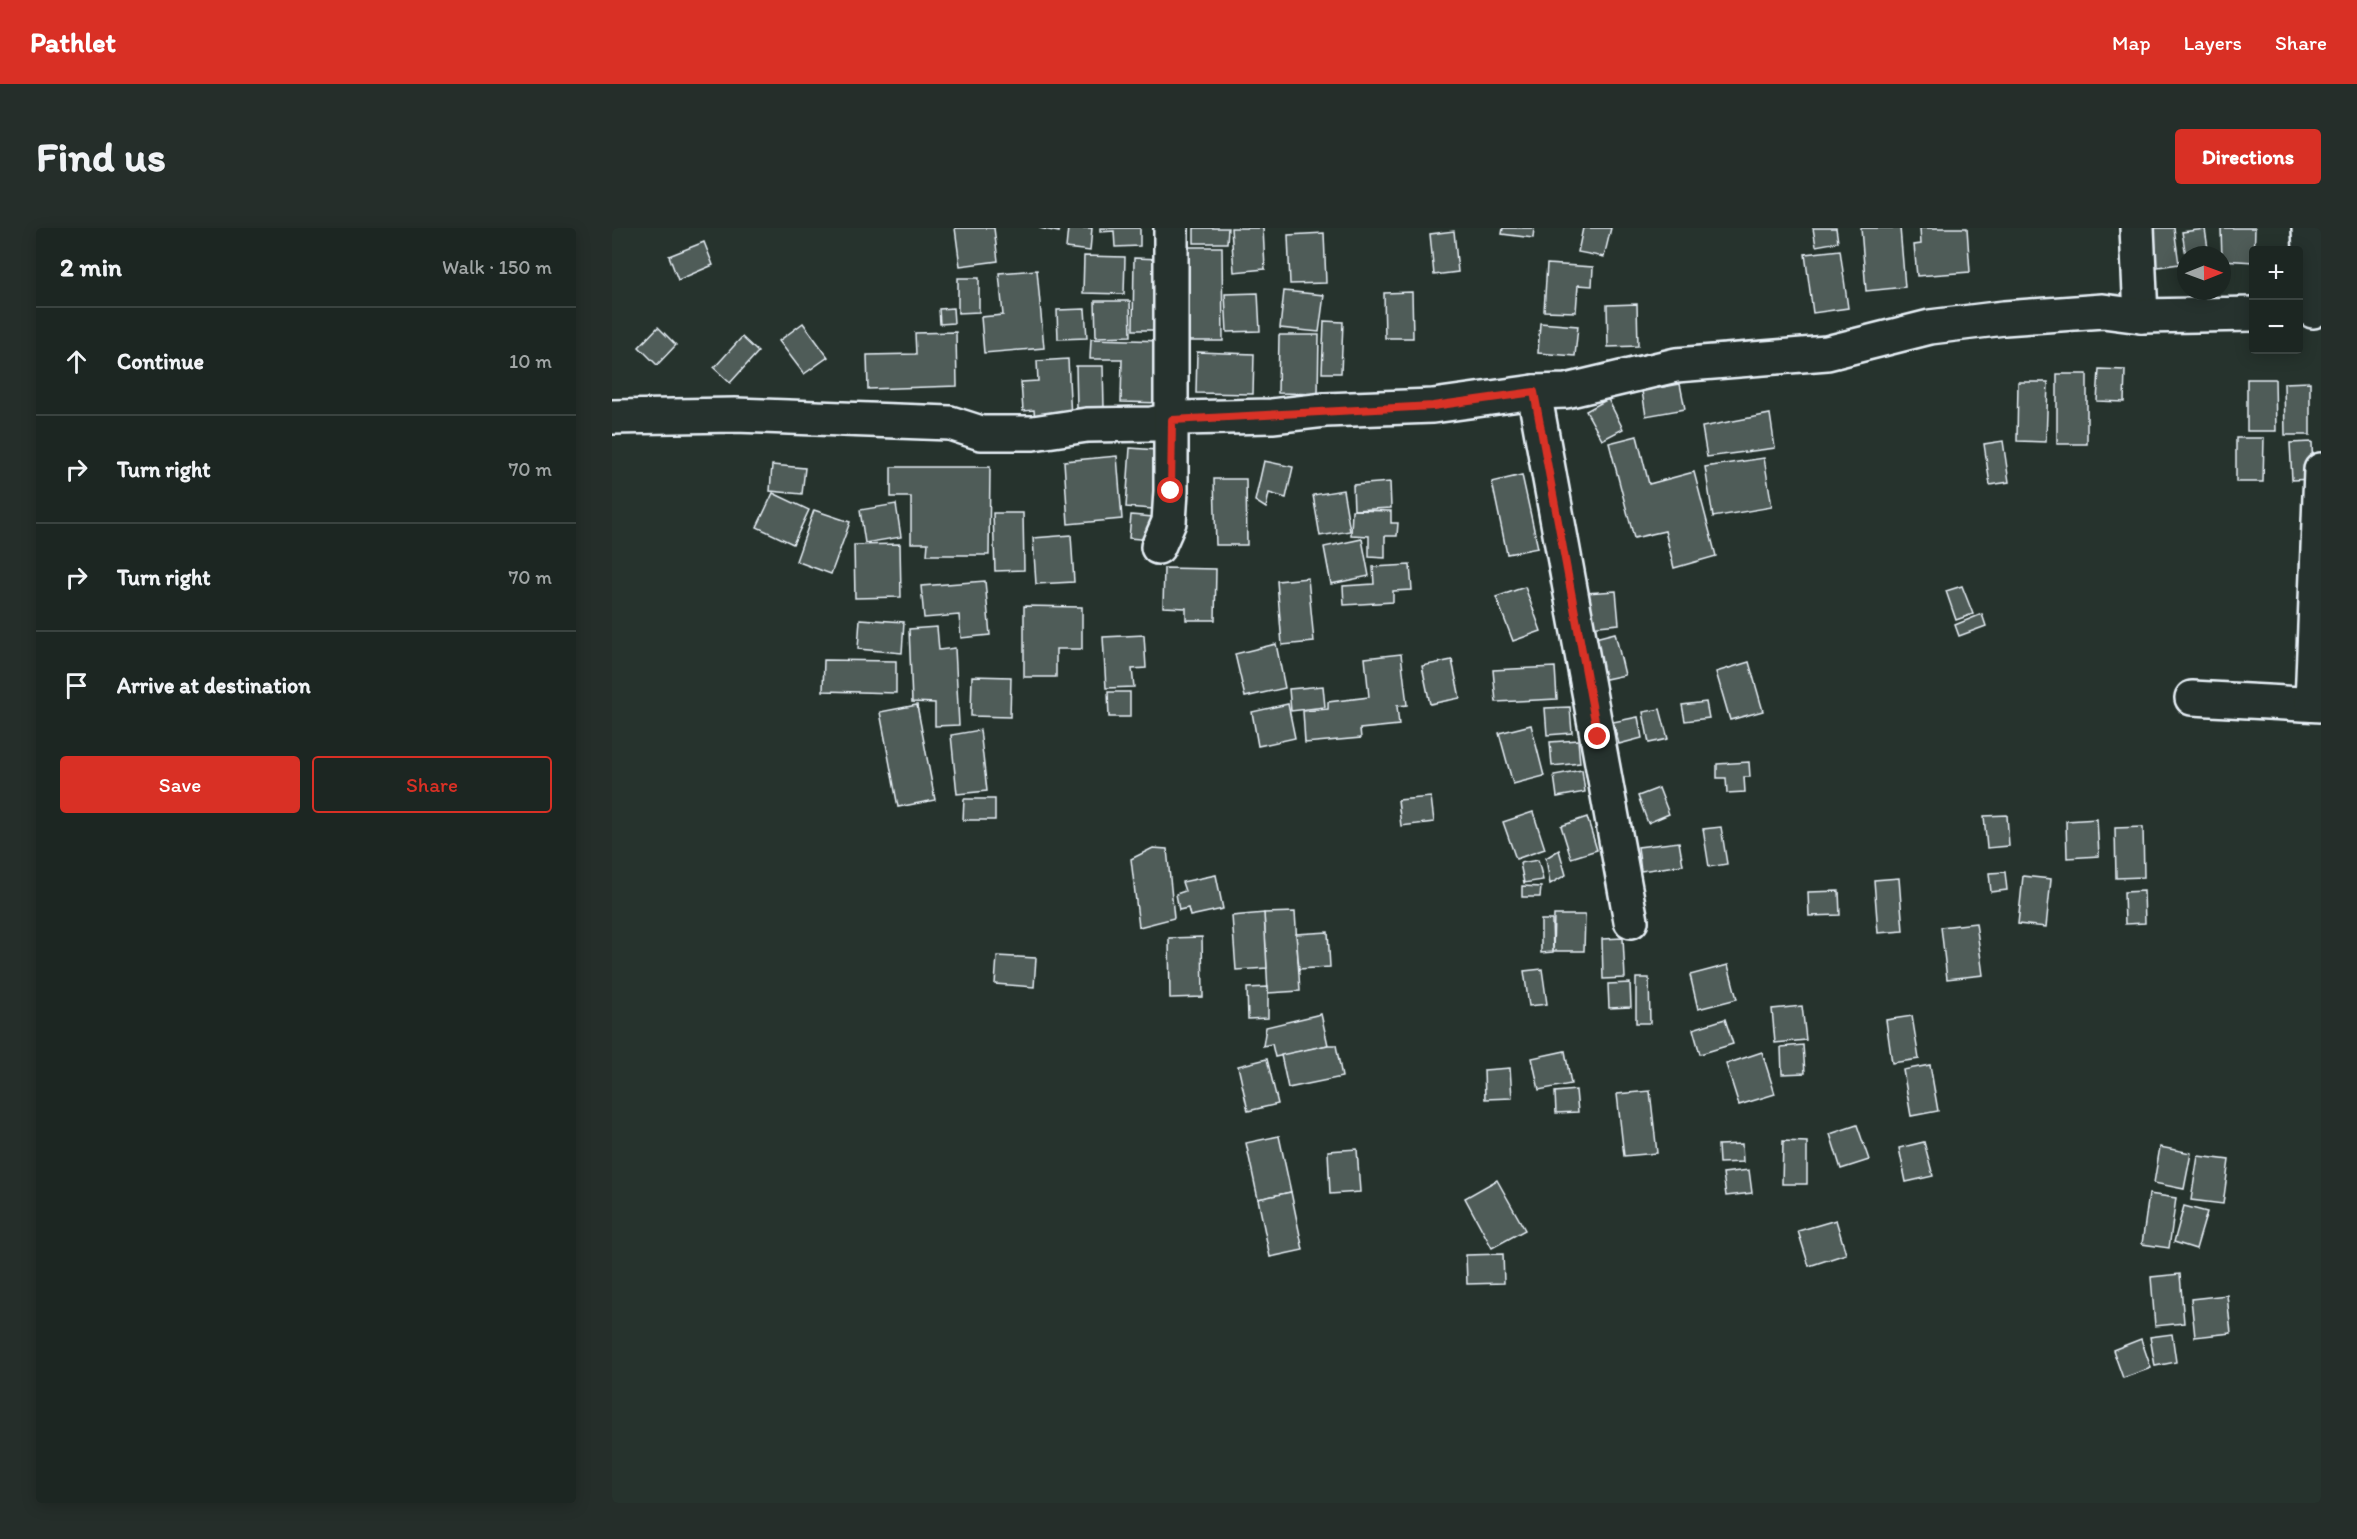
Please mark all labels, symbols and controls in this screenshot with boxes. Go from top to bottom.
text: Pathlet [30,25,116,59]
text: Map [2112,30,2151,55]
text: Layers [2184,30,2242,55]
text: Share [2275,30,2327,55]
button: Directions [2175,129,2321,184]
text: Find us [36,131,166,182]
north arrow [2177,246,2231,300]
map controls [2249,246,2303,354]
button: + [2249,246,2303,300]
text: 2 min [60,251,122,283]
text: Walk · 150 m [442,255,552,279]
button: − [2249,300,2303,354]
icon: ahead [60,345,93,378]
text: Continue [117,348,204,375]
text: 10 m [509,349,552,373]
icon: right [60,453,93,486]
text: Turn right [117,456,211,483]
text: 70 m [508,457,552,481]
route start [1157,477,1183,503]
icon: right [60,561,93,594]
text: Turn right [117,564,211,591]
text: 70 m [508,565,552,589]
icon: arrive [60,669,93,702]
text: Arrive at destination [117,672,311,699]
route end [1584,723,1610,749]
button: Save [60,756,300,813]
button: Share [312,756,552,813]

